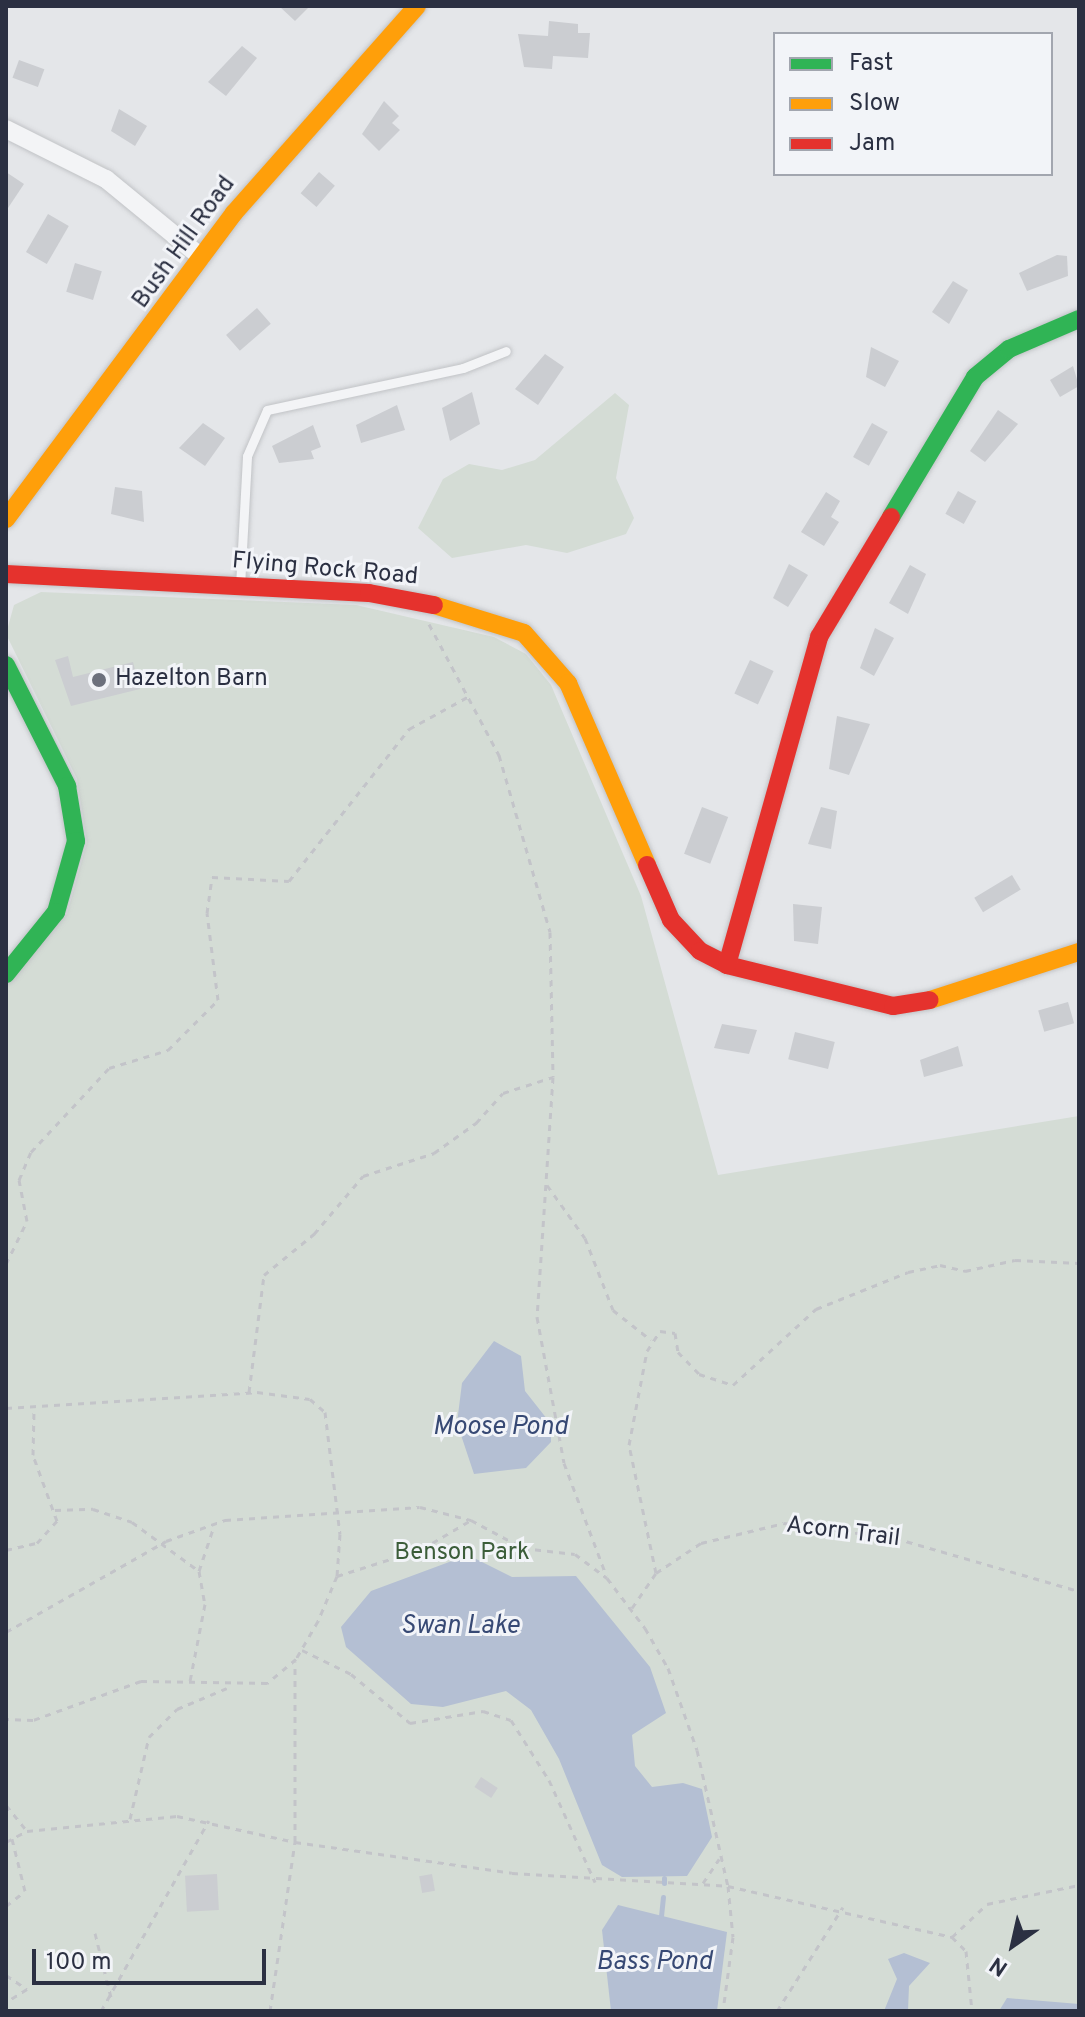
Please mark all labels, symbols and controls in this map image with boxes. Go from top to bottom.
legend [773,32,1053,176]
text: Fast [849,49,893,79]
text: Slow [849,89,900,119]
text: Jam [849,129,895,159]
street label: Bush Hill Road [127,171,243,315]
street label: Flying Rock Road [231,548,419,592]
place label: Hazelton Barn [115,666,268,694]
marker: Hazelton Barn [90,671,108,689]
water label: Moose Pond [432,1412,568,1444]
street label: Acorn Trail [784,1512,902,1554]
park label: Benson Park [394,1540,530,1568]
water label: Swan Lake [401,1611,519,1643]
north arrow [973,1905,1053,1985]
scale bar [36,1933,270,1983]
water label: Bass Pond [596,1947,712,1979]
text: 100 m [46,1948,112,1978]
text: N [985,1950,1013,1981]

